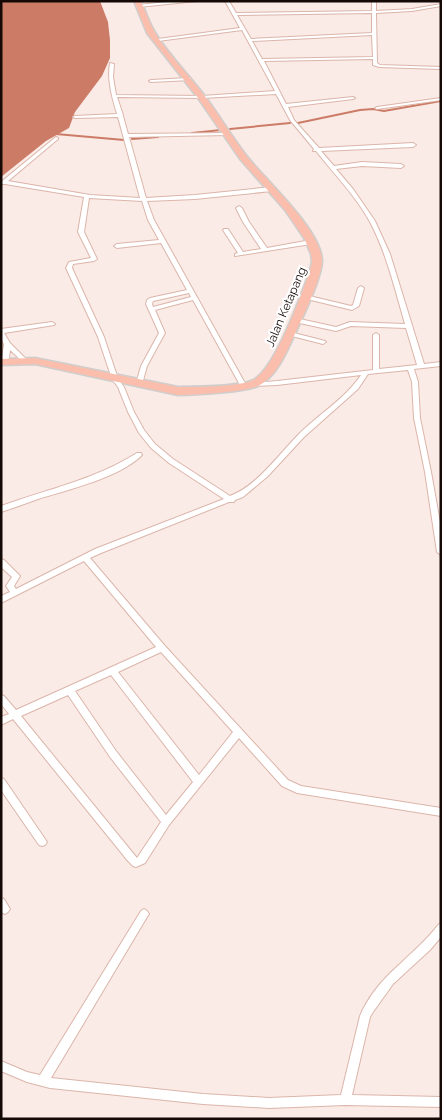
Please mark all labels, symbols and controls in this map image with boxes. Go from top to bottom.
street label: Jalan Ketapang [263,265,309,349]

